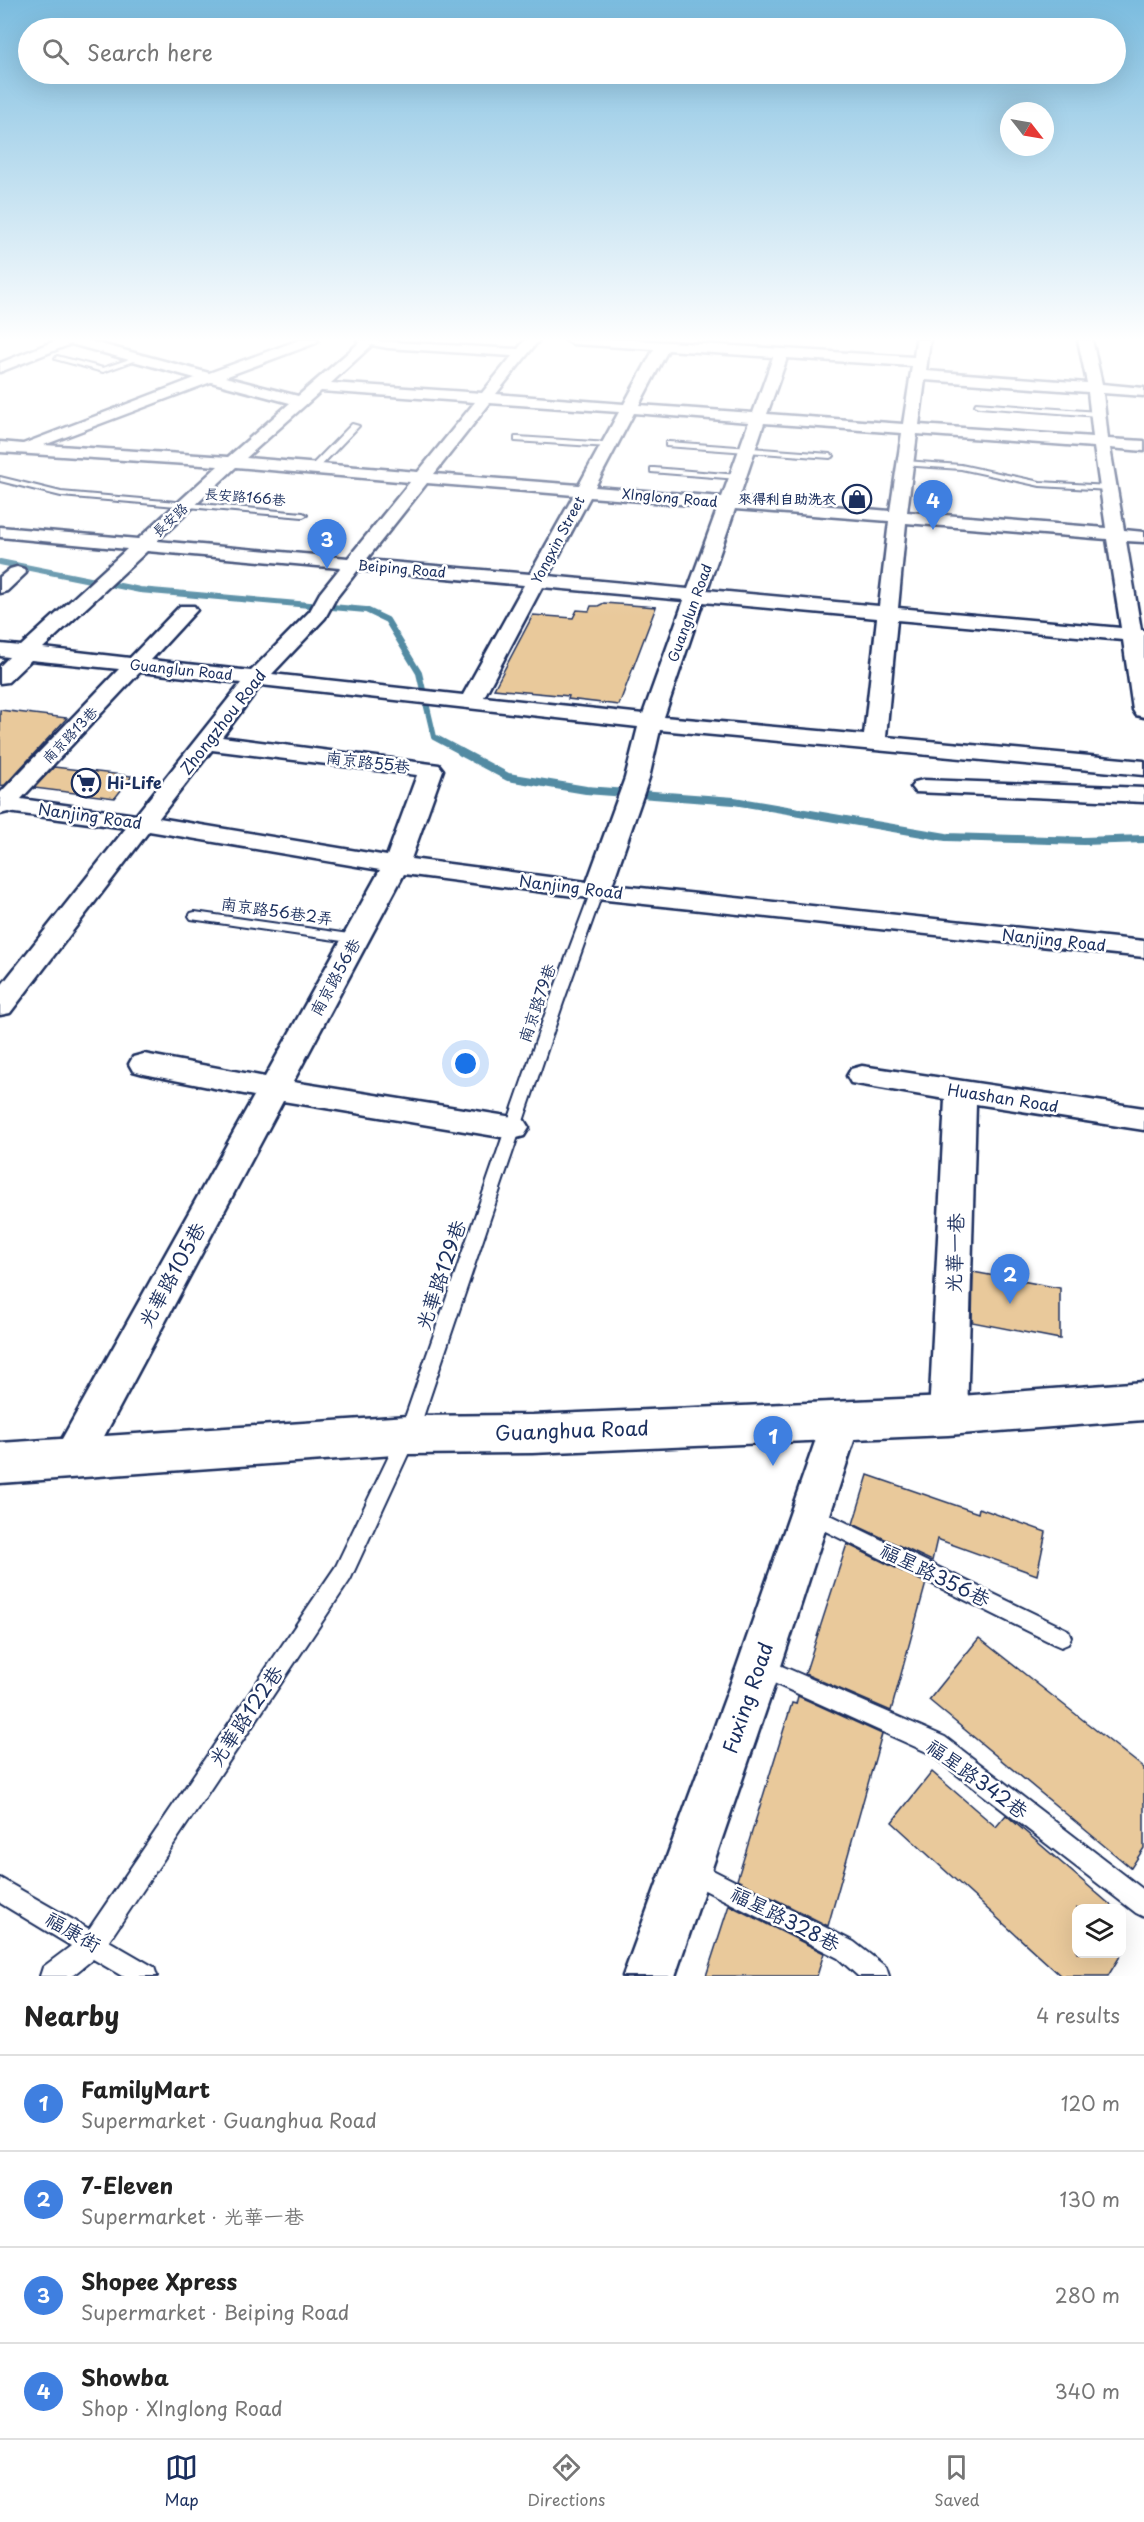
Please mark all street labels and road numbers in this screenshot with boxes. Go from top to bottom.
street label: 長安路166巷 [203,482,288,511]
street label: XInglong Road [621,483,719,512]
street label: Yongxin Street [526,492,590,587]
street label: 長安路 [147,498,192,542]
street label: Beiping Road [357,554,447,583]
street label: Guanglun Road [662,561,717,665]
street label: Guanglun Road [129,654,233,685]
street label: Zhongzhou Road [173,664,271,779]
street label: 南京路13巷 [37,701,103,768]
street label: 南京路55巷 [325,744,412,778]
street label: Nanjing Road [37,796,144,834]
street label: Nanjing Road [518,868,624,904]
street label: 南京路56巷2弄 [220,890,335,930]
street label: Nanjing Road [1001,922,1107,956]
street label: 南京路56巷 [303,933,365,1020]
street label: 南京路79巷 [511,960,561,1045]
street label: Huashan Road [946,1076,1060,1118]
street label: 光華一巷 [938,1211,970,1293]
street label: 光華路129巷 [407,1215,473,1334]
street label: 光華路105巷 [130,1216,213,1333]
street label: Guanghua Road [495,1412,649,1448]
street label: 福星路356巷 [875,1534,997,1614]
street label: Fuxing Road [714,1638,780,1757]
street label: 光華路122巷 [200,1658,291,1772]
street label: 福星路342巷 [920,1731,1036,1826]
street label: 福星路328巷 [725,1878,846,1959]
street label: 福康街 [40,1903,107,1959]

